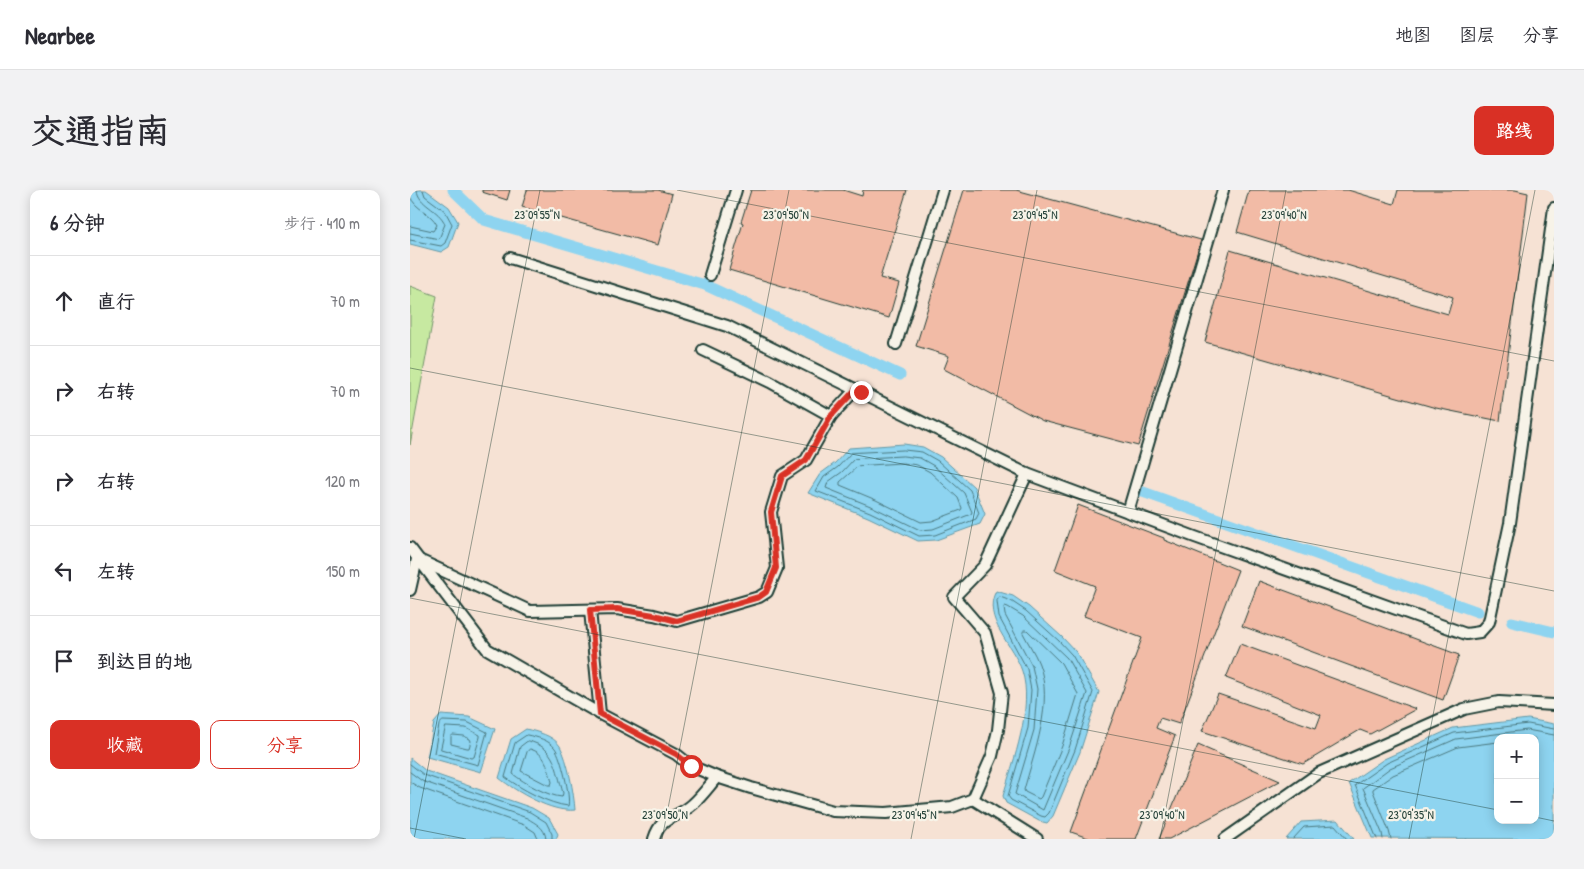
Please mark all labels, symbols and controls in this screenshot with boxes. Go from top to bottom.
text: Nearbee [25,19,95,51]
text: 地图 [1395,22,1431,47]
text: 图层 [1459,22,1495,47]
text: 分享 [1523,22,1559,47]
button: 路线 [1474,106,1554,155]
text: 交通指南 [30,107,170,154]
text: 23°09'55"N [514,206,560,223]
text: 23°09'50"N [763,206,809,223]
text: 23°09'45"N [1012,206,1058,223]
text: 23°09'40"N [1261,206,1307,223]
text: 6 分钟 [50,208,105,237]
text: 步行 · 410 m [284,212,360,234]
icon: ahead [50,287,78,315]
text: 直行 [97,288,135,314]
text: 70 m [330,290,360,312]
icon: right [50,377,78,405]
text: 右转 [97,378,135,404]
text: 70 m [330,380,360,402]
route end [850,381,873,404]
icon: right [50,467,78,495]
text: 右转 [97,468,135,494]
text: 120 m [325,470,360,492]
icon: left [50,557,78,585]
text: 左转 [97,558,135,584]
text: 150 m [326,560,360,582]
icon: arrive [50,647,78,675]
text: 到达目的地 [97,648,192,674]
button: 收藏 [50,720,200,769]
button: 分享 [210,720,360,769]
map controls [1494,734,1539,824]
button: + [1494,734,1539,779]
route start [680,755,703,778]
button: − [1494,779,1539,824]
text: 23°09'50"N [642,806,688,823]
text: 23°09'45"N [891,806,937,823]
text: 23°09'40"N [1139,806,1185,823]
text: 23°09'35"N [1388,806,1434,823]

